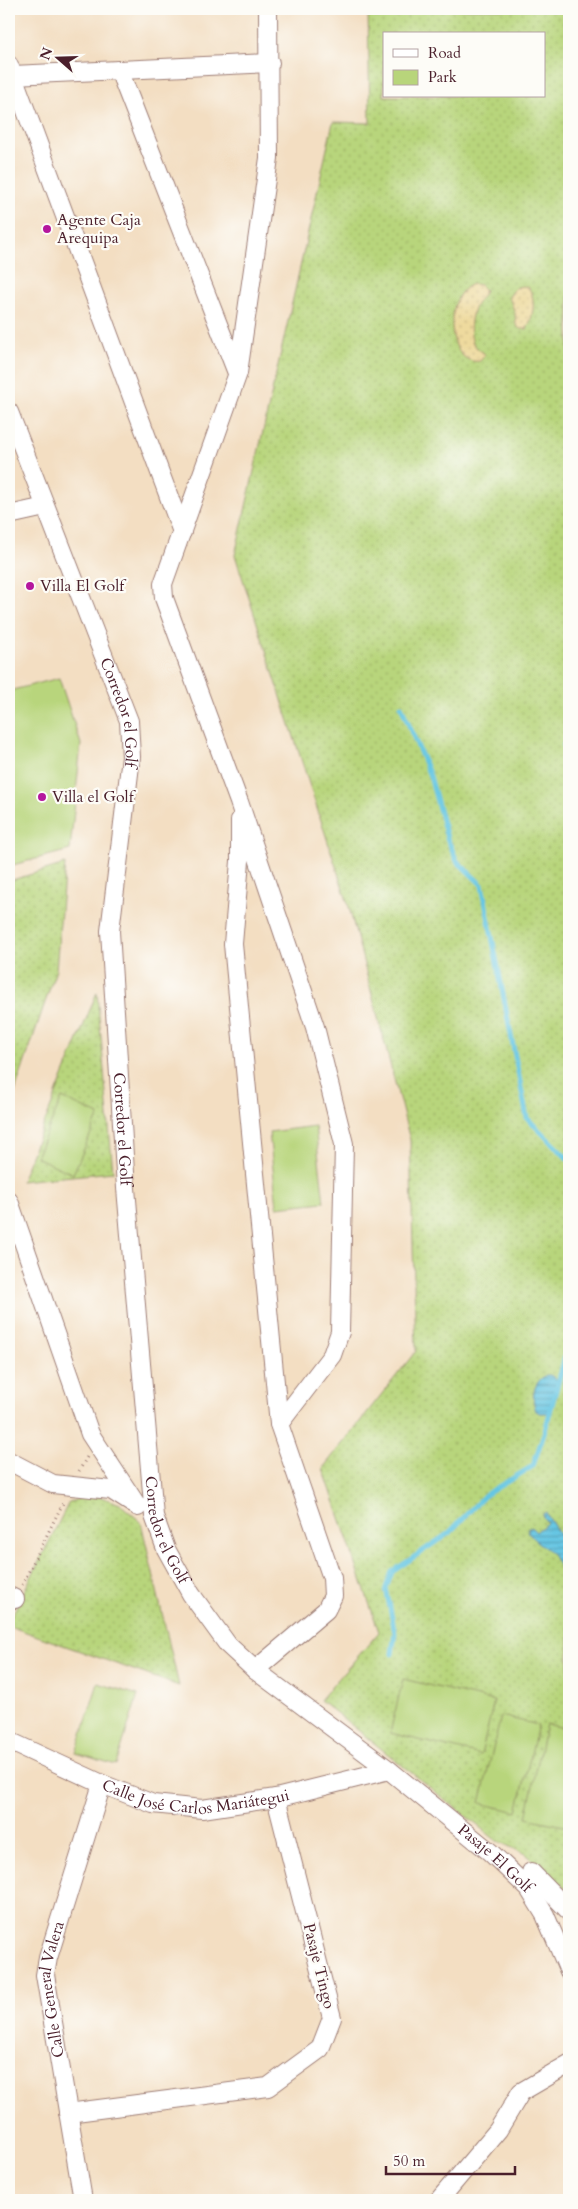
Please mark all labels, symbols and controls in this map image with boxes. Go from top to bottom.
north arrow [32,32,82,82]
legend [383,32,546,98]
text: Road [428,43,461,63]
text: N [35,45,57,63]
text: Park [428,67,457,87]
place label: Agente Caja Arequipa [57,209,141,249]
marker: Agente Caja Arequipa [41,223,53,235]
place label: Villa El Golf [40,575,127,597]
marker: Villa El Golf [24,580,36,592]
street label: Corredor el Golf [94,655,142,771]
place label: Villa el Golf [52,786,137,808]
marker: Villa el Golf [36,791,48,803]
street label: Corredor el Golf [108,1072,137,1189]
street label: Corredor el Golf [140,1475,196,1590]
street label: Calle José Carlos Mariátegui [99,1774,292,1820]
street label: Pasaje El Golf [453,1819,539,1900]
street label: Calle General Valera [34,1918,70,2059]
street label: Pasaje Tingo [298,1921,340,2012]
scale bar [386,2144,514,2176]
text: 50 m [393,2151,425,2171]

